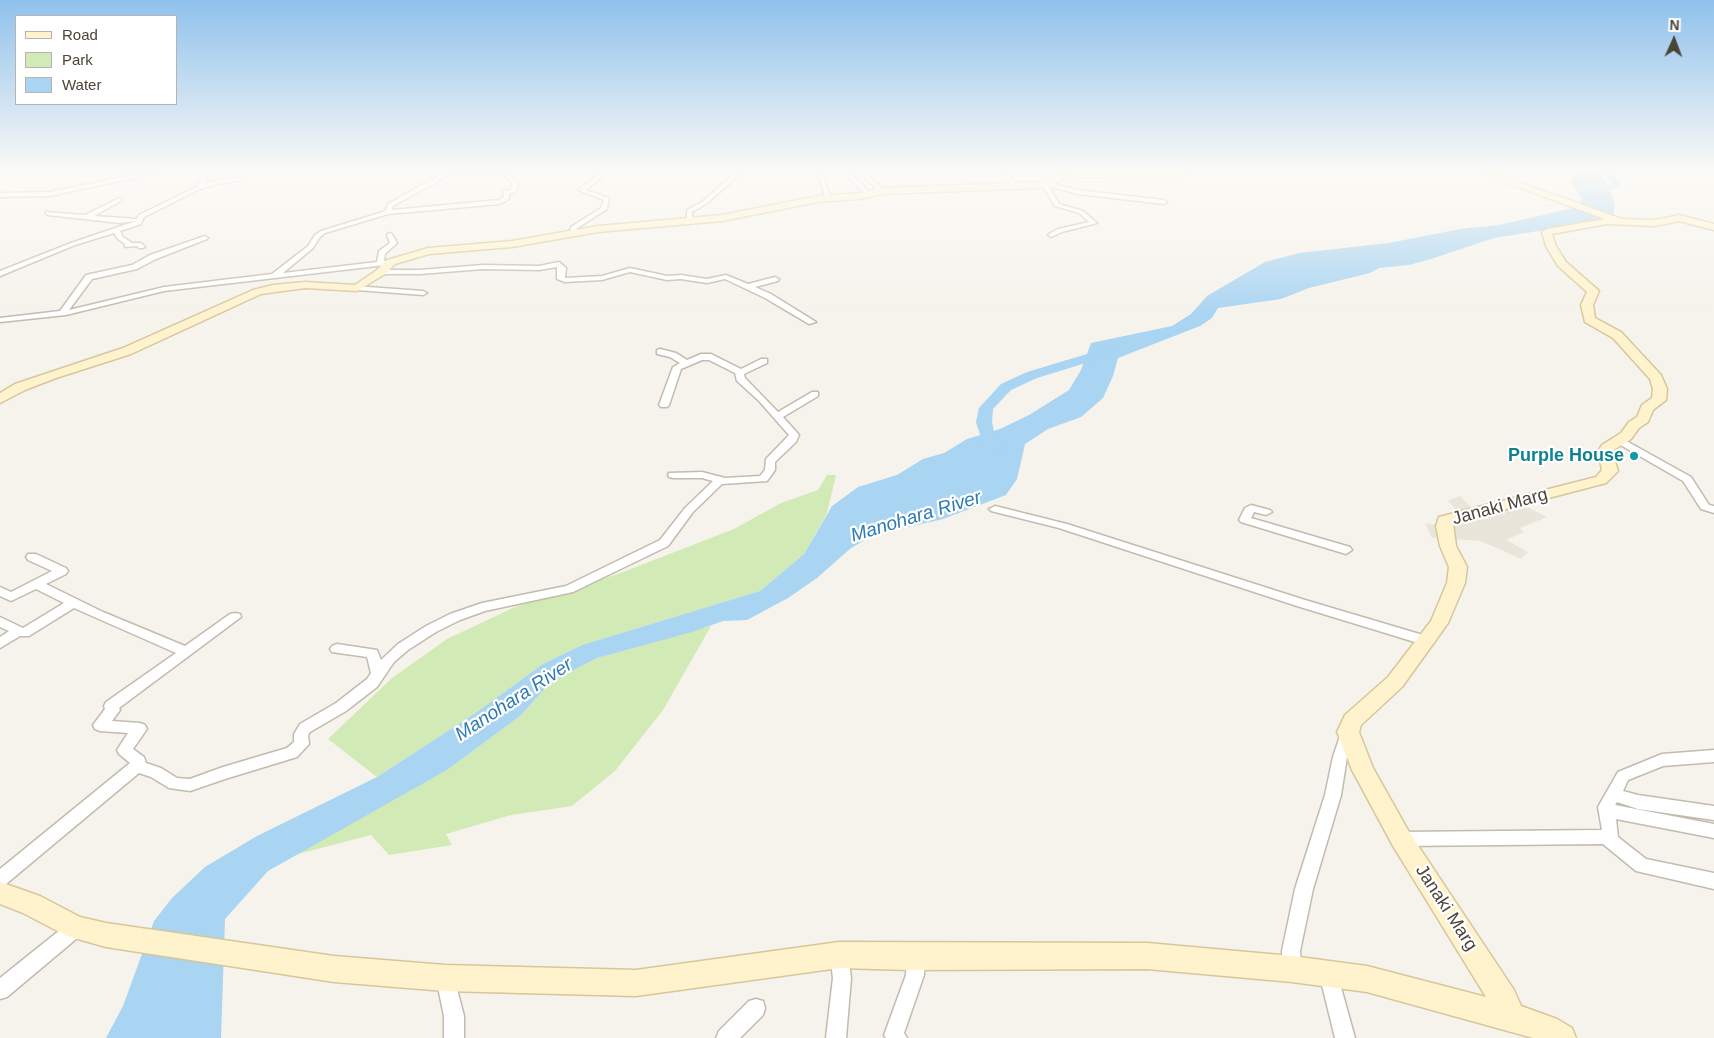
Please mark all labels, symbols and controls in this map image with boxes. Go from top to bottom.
legend [15,15,178,105]
north arrow [1649,15,1699,65]
text: N [1669,17,1680,33]
text: Road [62,26,98,43]
text: Park [62,51,93,68]
text: Water [62,76,101,93]
place label: Purple House [1508,445,1624,467]
marker: Purple House [1628,450,1640,462]
street label: Janaki Marg [1450,484,1550,530]
water label: Manohara River [848,486,984,548]
water label: Manohara River [451,654,577,746]
street label: Janaki Marg [1410,861,1482,955]

